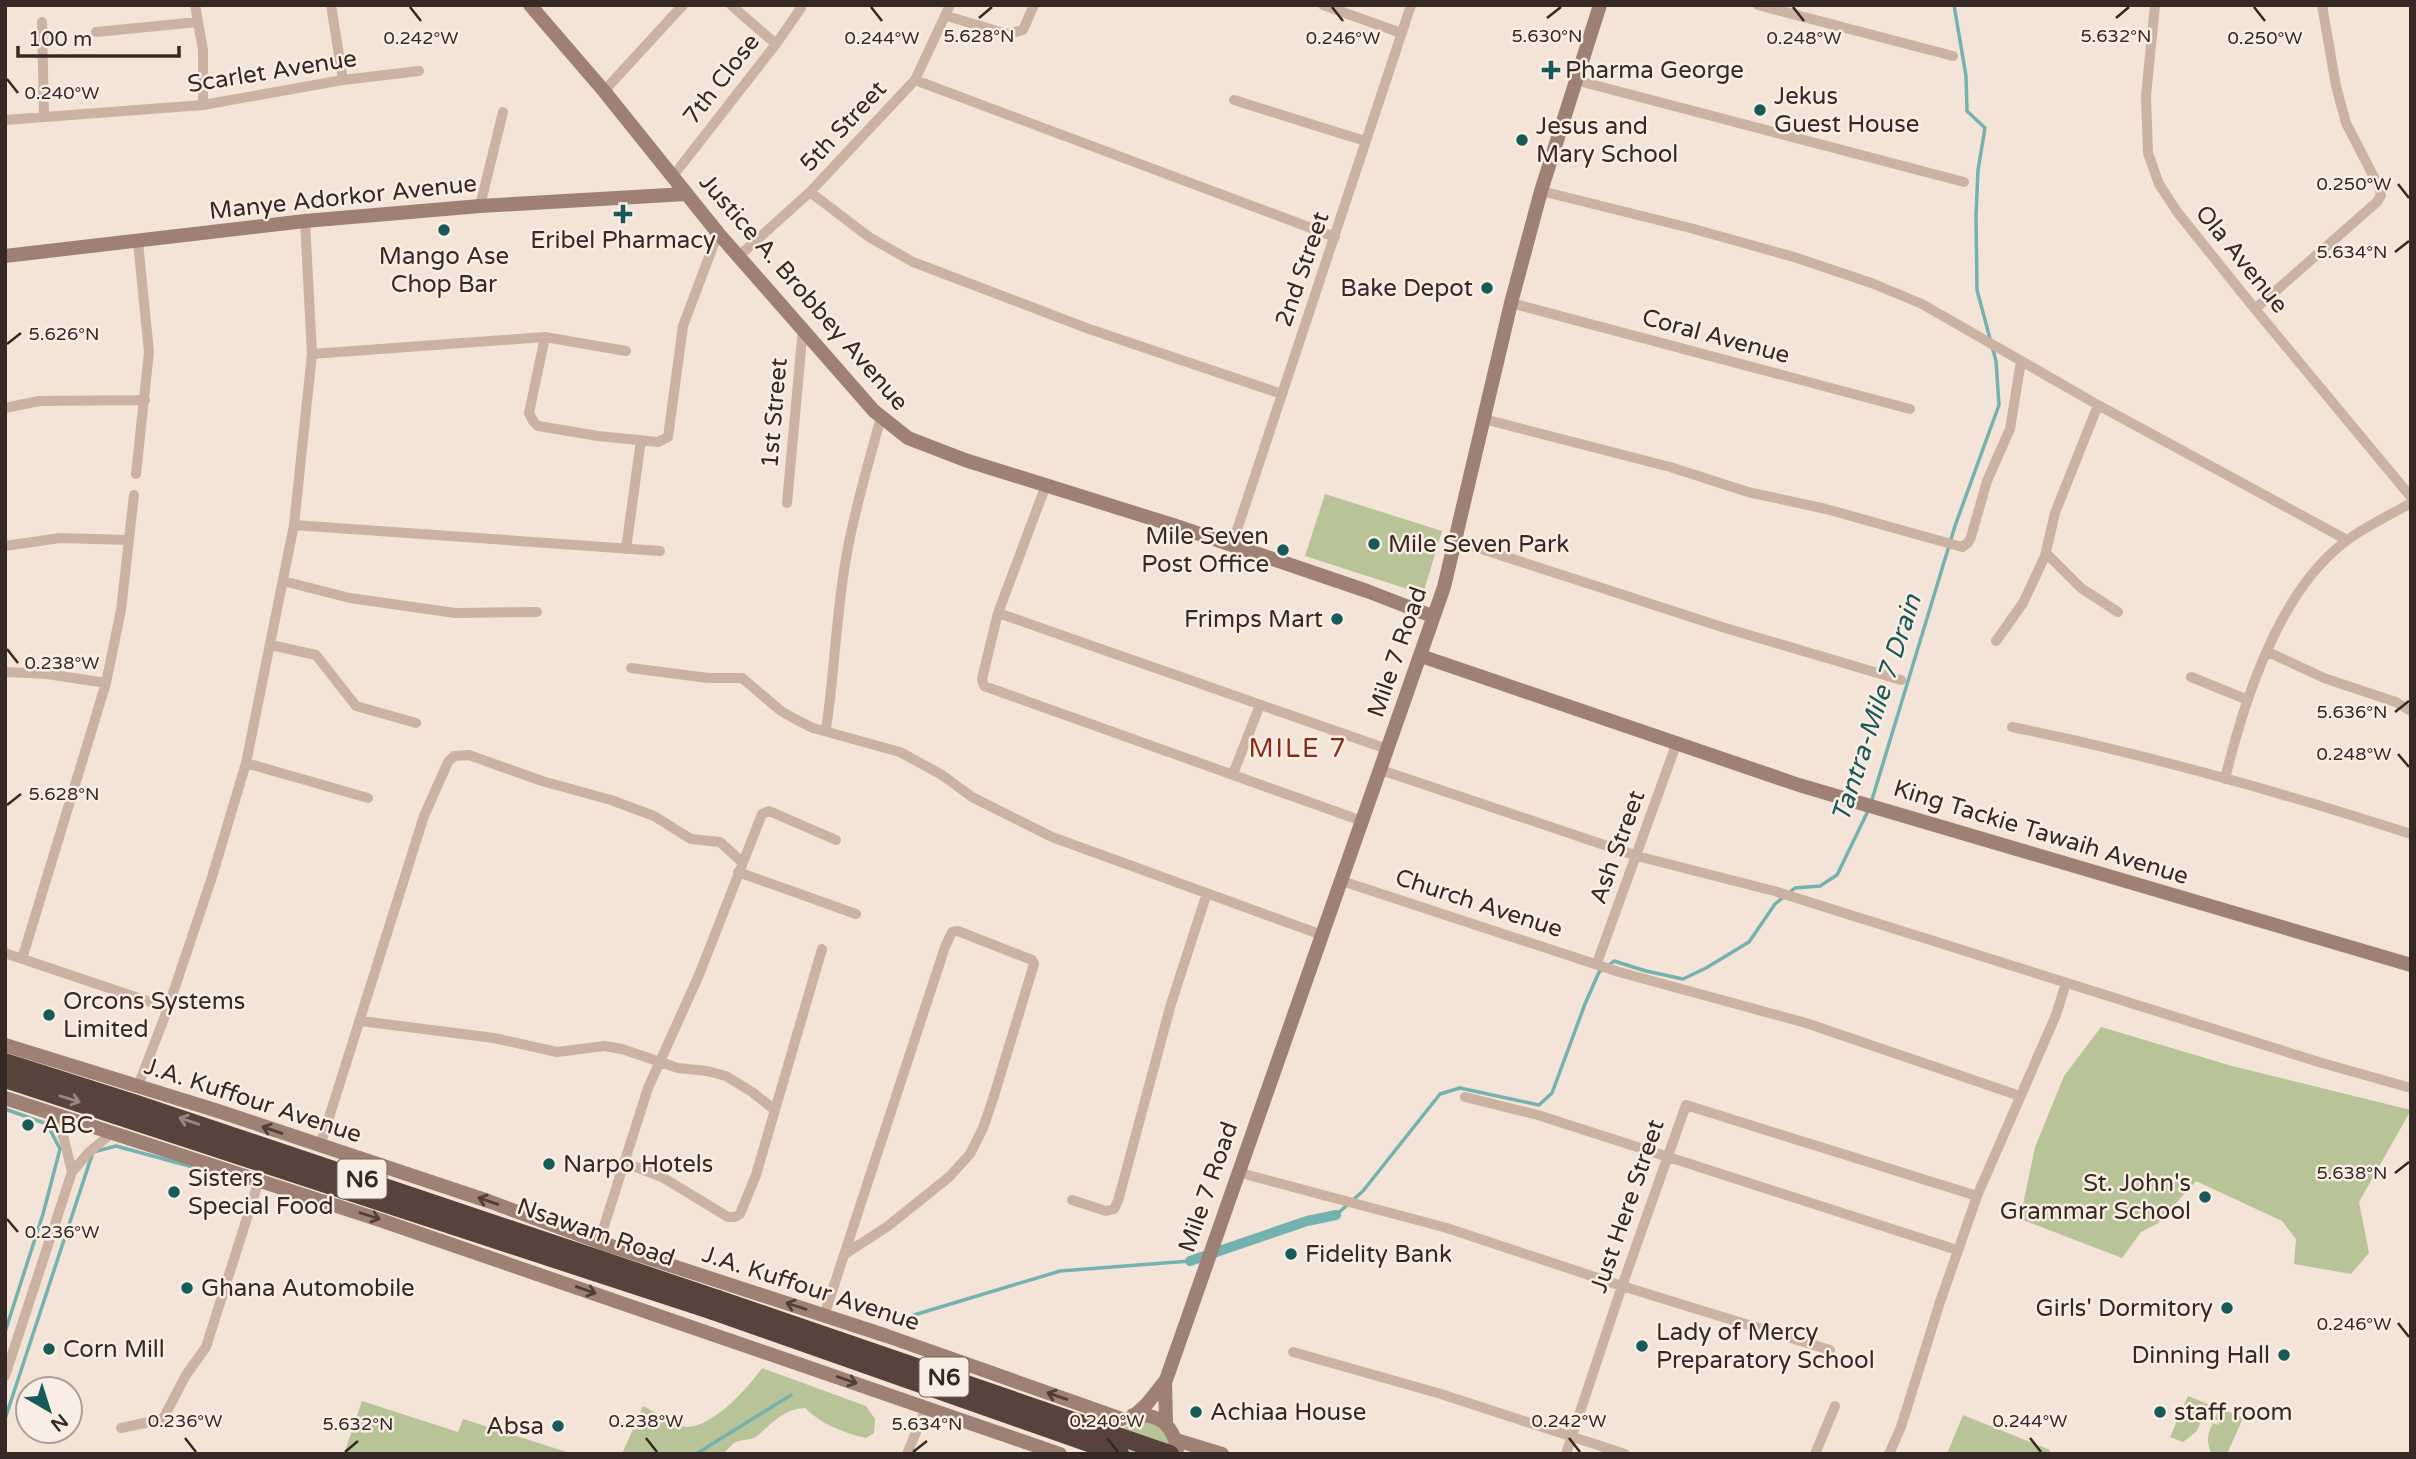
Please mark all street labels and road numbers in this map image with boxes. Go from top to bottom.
street label: 7th Close [677,28,766,131]
street label: Scarlet Avenue [185,44,359,99]
street label: 5th Street [794,75,893,178]
street label: Justice A. Brobbey Avenue [693,168,914,417]
street label: Manye Adorkor Avenue [208,169,478,226]
street label: Ola Avenue [2189,199,2294,319]
street label: 2nd Street [1269,208,1336,330]
street label: Coral Avenue [1639,303,1793,370]
street label: 1st Street [755,357,794,469]
street label: Mile 7 Road [1362,583,1433,721]
street label: King Tackie Tawaih Avenue [1890,774,2192,891]
street label: Ash Street [1584,786,1651,908]
street label: Church Avenue [1392,863,1566,944]
street label: J.A. Kuffour Avenue [140,1052,365,1149]
street label: Just Here Street [1584,1116,1671,1297]
street label: Mile 7 Road [1173,1118,1244,1256]
road number: N6 [338,1160,386,1198]
street label: Nsawam Road [513,1192,678,1273]
street label: J.A. Kuffour Avenue [698,1240,923,1337]
road number: N6 [920,1358,968,1396]

